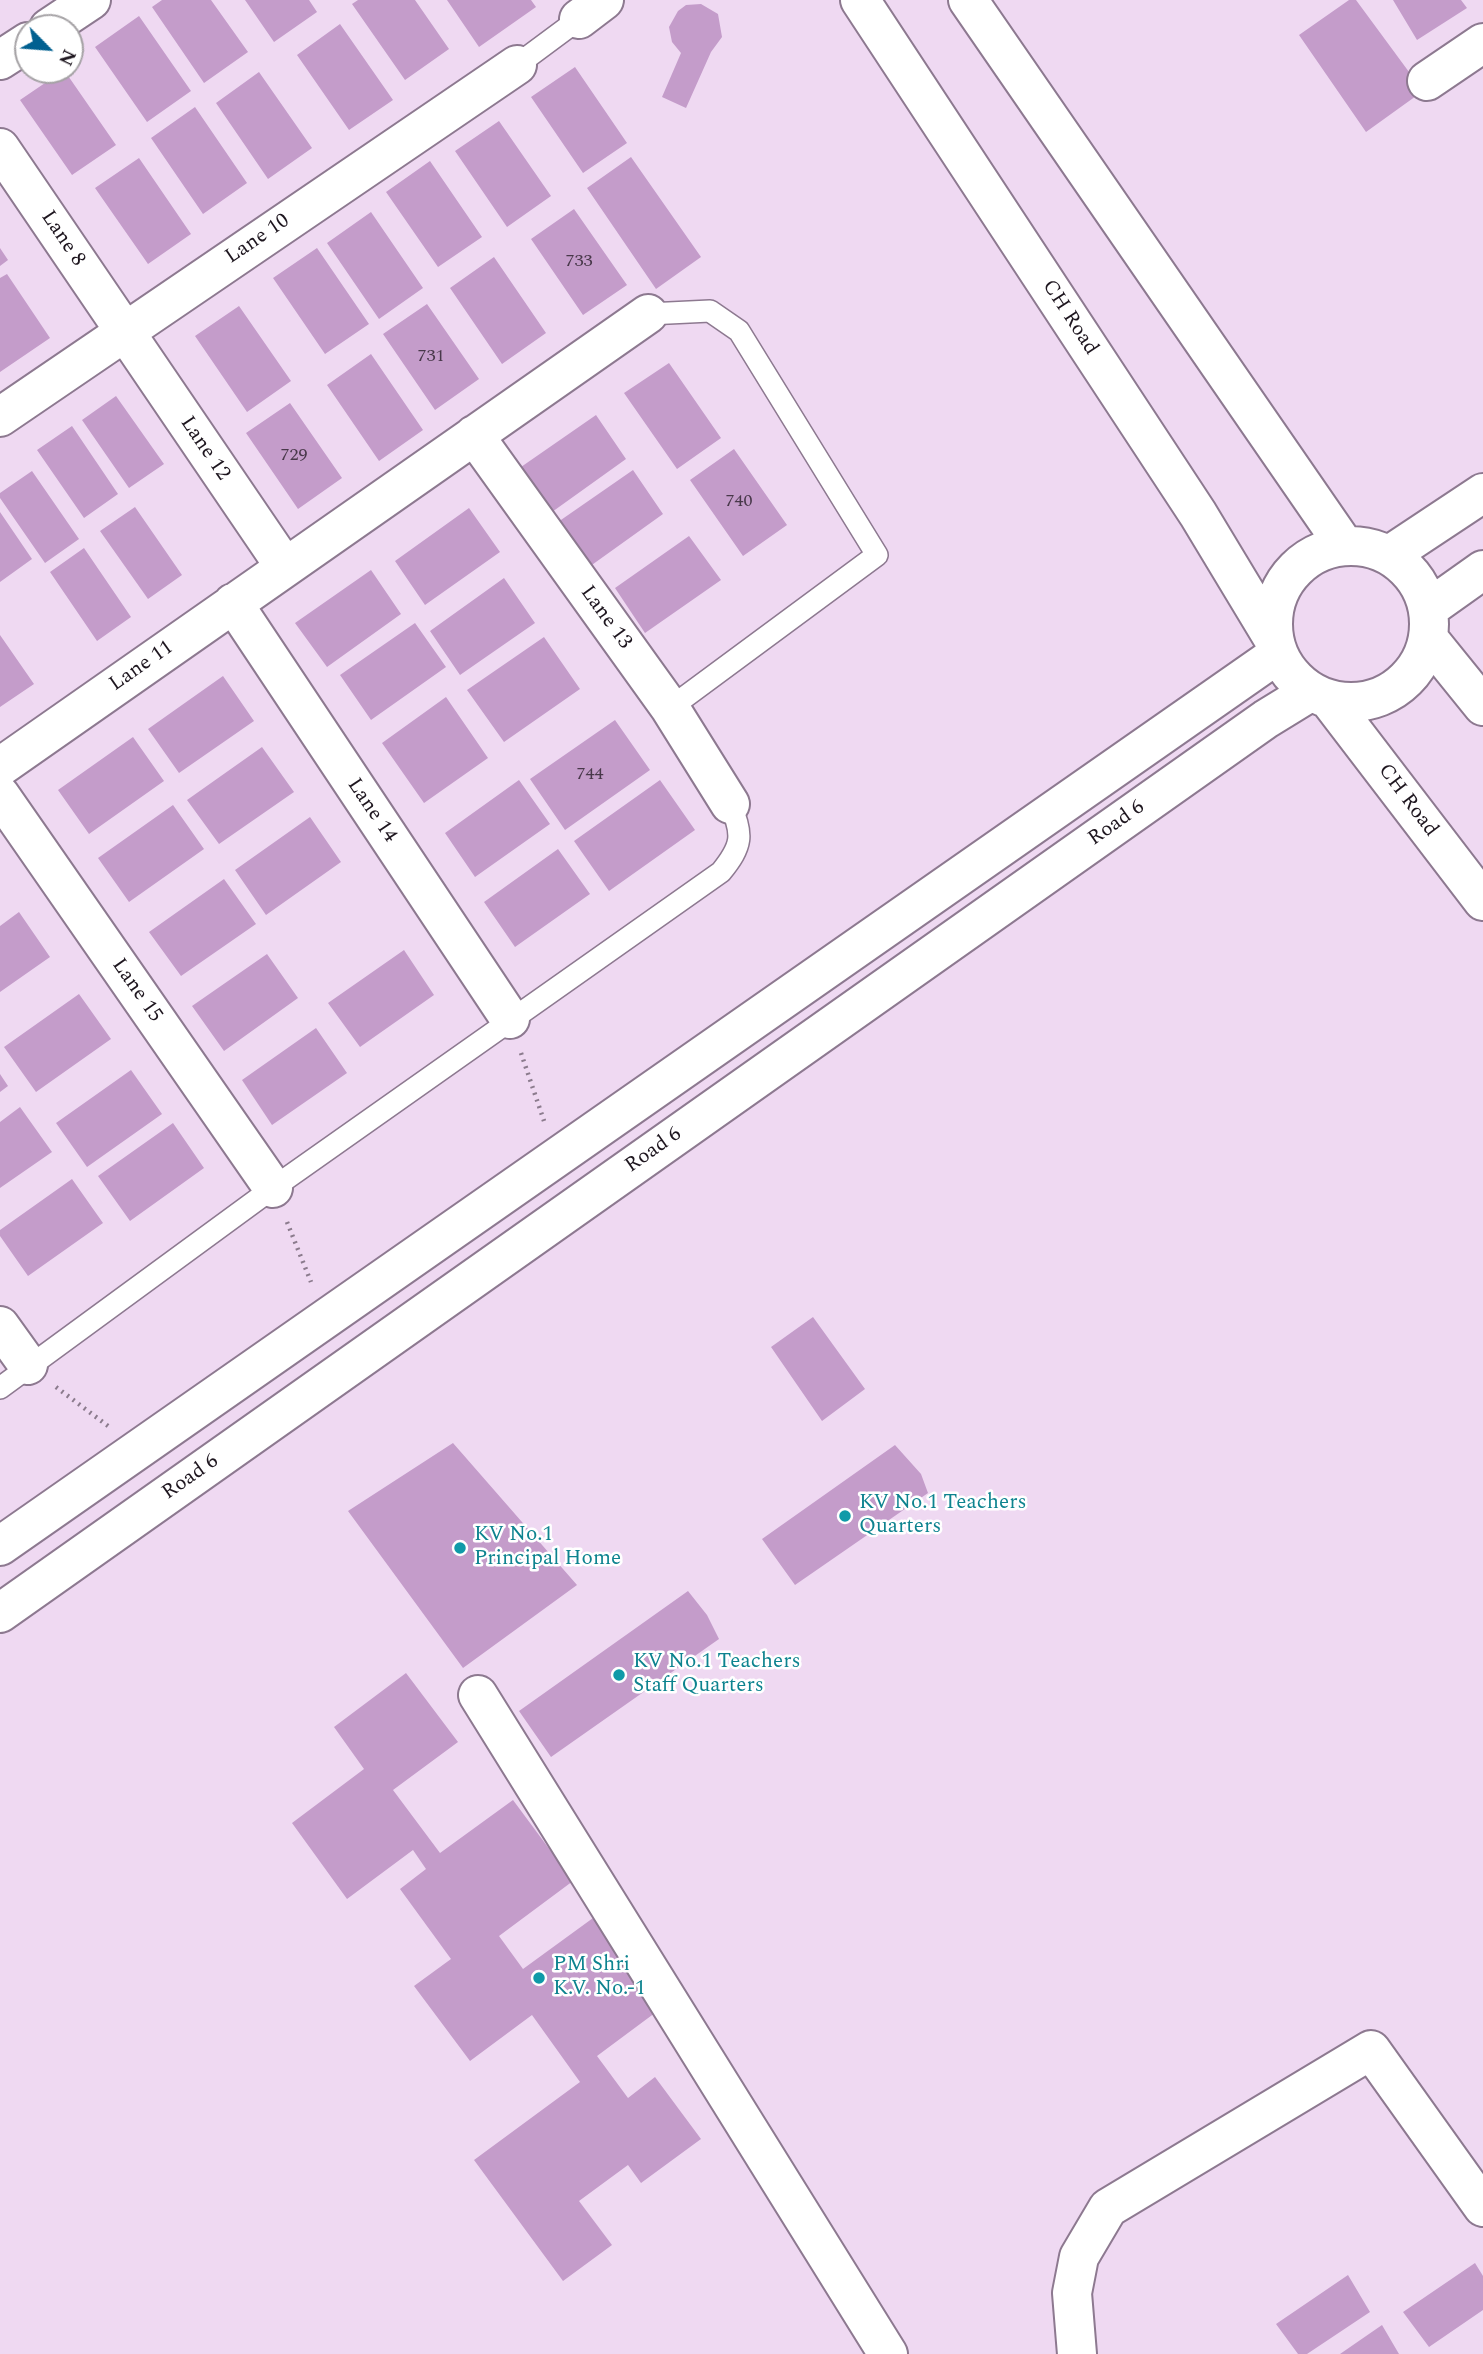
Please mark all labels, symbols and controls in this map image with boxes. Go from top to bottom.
north arrow [14,14,84,84]
text: N [50,44,83,70]
street label: Lane 8 [34,206,90,272]
street label: Lane 10 [221,209,295,271]
house number: 733 [566,251,592,273]
street label: CH Road [1035,276,1103,360]
house number: 731 [418,346,444,368]
street label: Lane 12 [173,412,235,486]
house number: 729 [281,445,307,467]
house number: 740 [726,491,752,513]
street label: Lane 13 [574,581,636,655]
street label: Lane 11 [105,636,179,698]
street label: CH Road [1371,760,1443,842]
house number: 744 [577,764,603,786]
street label: Lane 14 [340,774,402,848]
street label: Road 6 [1084,796,1150,852]
street label: Lane 15 [105,954,167,1028]
street label: Road 6 [621,1123,687,1179]
street label: Road 6 [158,1450,224,1506]
place label: KV No.1 Teachers Quarters [859,1491,1027,1541]
marker: KV No.1 Teachers Quarters [837,1508,853,1524]
place label: KV No.1 Principal Home [474,1523,621,1573]
marker: KV No.1 Principal Home [452,1540,468,1556]
place label: KV No.1 Teachers Staff Quarters [633,1650,801,1700]
marker: KV No.1 Teachers Staff Quarters [611,1667,627,1683]
place label: PM Shri K.V. No.-1 [553,1953,645,2003]
marker: PM Shri K.V. No.-1 [531,1970,547,1986]

